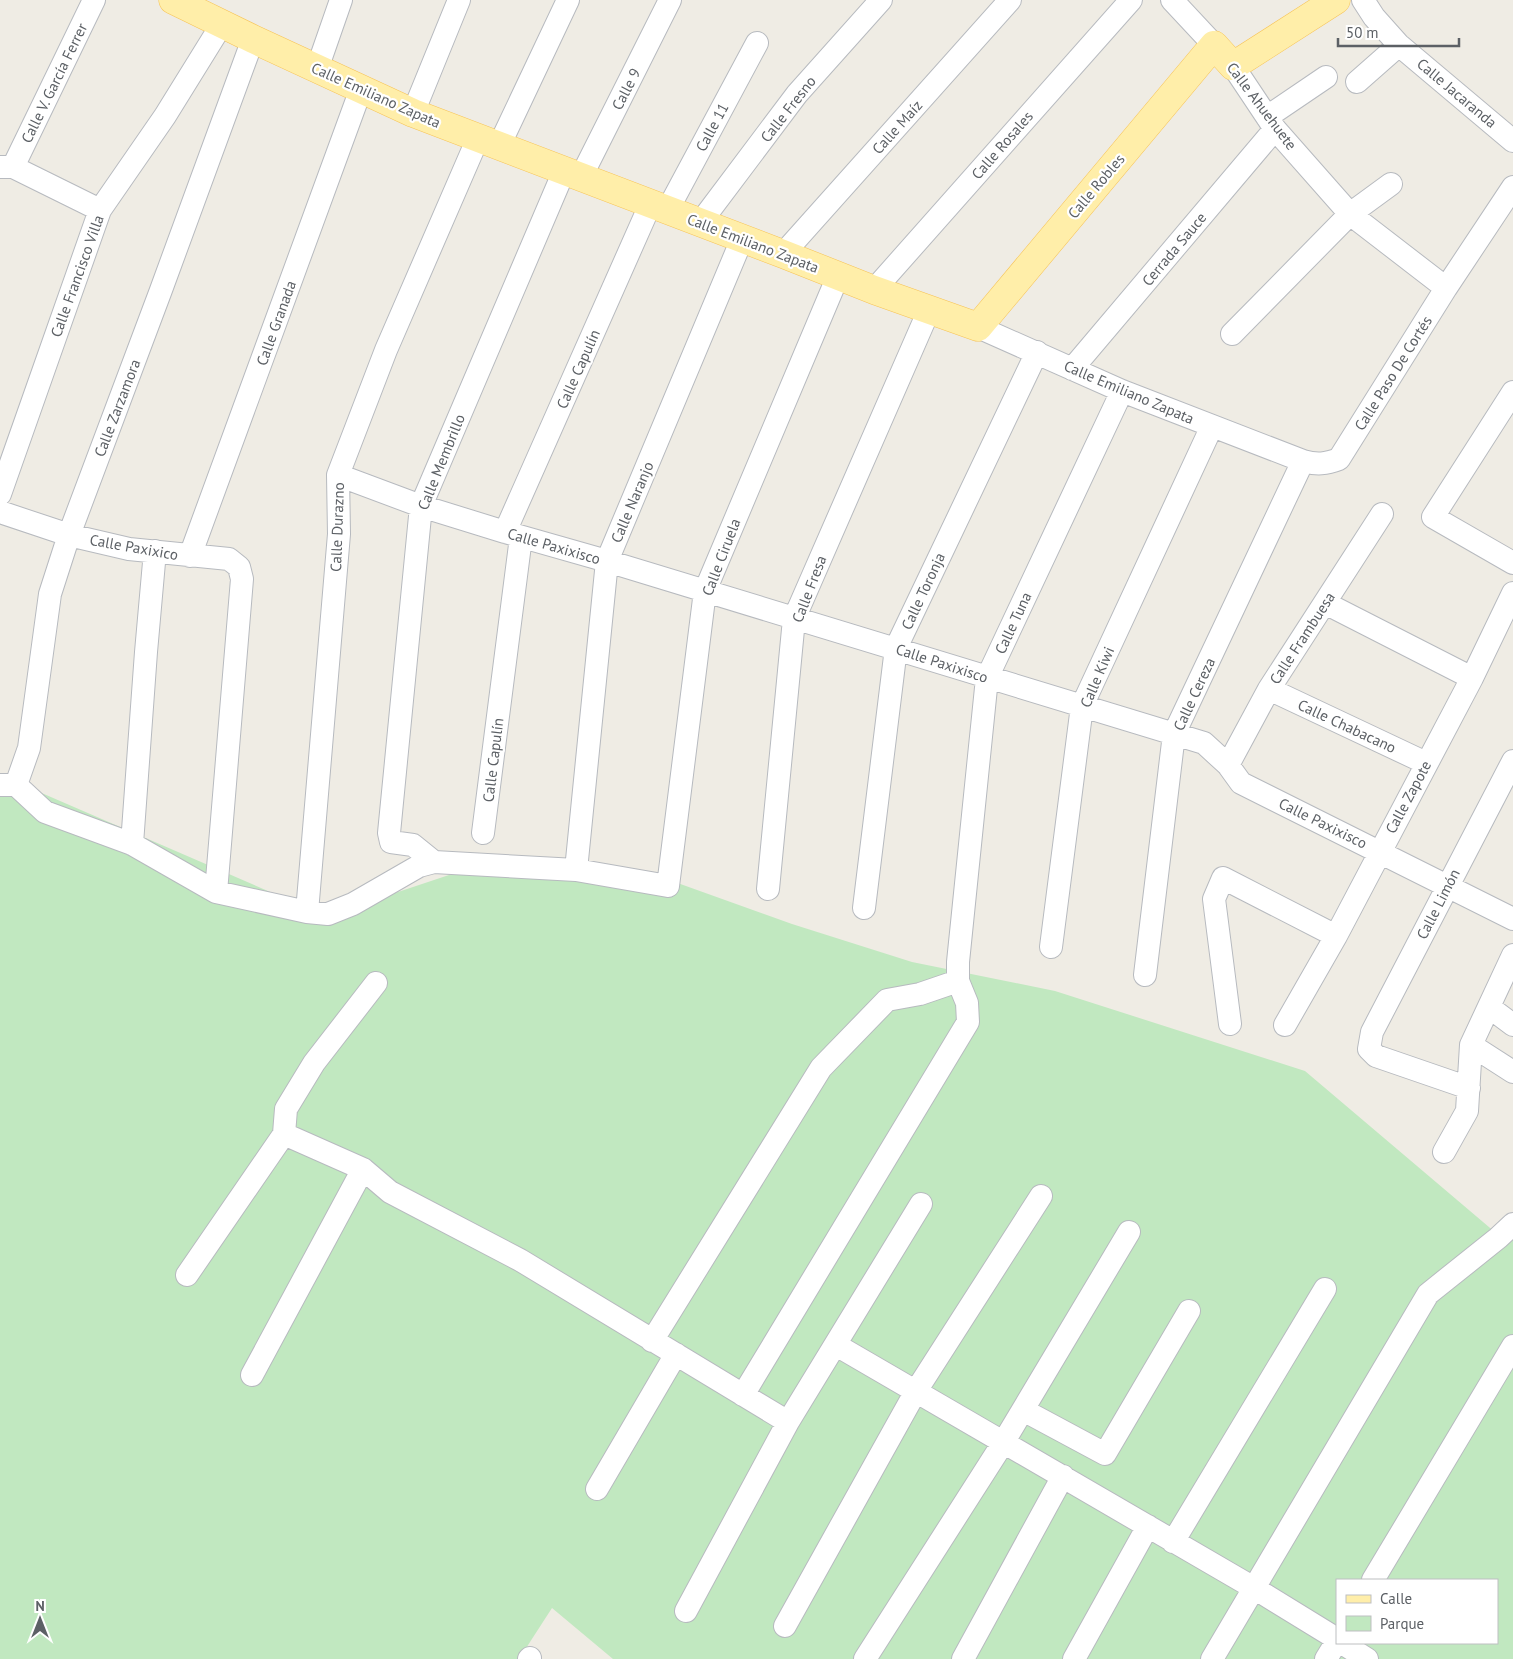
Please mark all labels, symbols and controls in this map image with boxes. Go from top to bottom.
scale bar [1338,15,1459,47]
street label: Calle V. García Ferrer [17,20,91,146]
text: 50 m [1346,23,1379,42]
street label: Calle Jacaranda [1413,54,1501,132]
street label: Calle Emiliano Zapata [308,58,444,132]
street label: Calle Ahuehuete [1223,58,1301,154]
street label: Calle 9 [607,65,645,113]
street label: Calle Fresno [756,72,820,146]
street label: Calle Maíz [868,96,926,158]
street label: Calle 11 [691,99,733,155]
street label: Calle Rosales [967,107,1037,183]
street label: Calle Robles [1063,150,1129,222]
street label: Cerrada Sauce [1138,208,1210,290]
street label: Calle Emiliano Zapata [684,209,822,277]
street label: Calle Francisco Villa [46,212,108,340]
street label: Calle Granada [252,278,300,368]
street label: Calle Paso De Cortés [1350,312,1436,434]
street label: Calle Capulín [552,326,604,412]
street label: Calle Zarzamora [90,356,144,460]
street label: Calle Emiliano Zapata [1061,356,1197,428]
street label: Calle Membrillo [413,411,469,513]
street label: Calle Naranjo [606,458,658,546]
street label: Calle Durazno [326,482,348,572]
street label: Calle Ciruela [698,516,744,598]
street label: Calle Paxixisco [505,524,603,568]
street label: Calle Paxixico [88,530,180,564]
street label: Calle Toronja [897,549,949,633]
street label: Calle Fresa [788,553,830,625]
street label: Calle Frambuesa [1265,588,1339,688]
street label: Calle Tuna [990,589,1036,657]
street label: Calle Paxixisco [894,639,990,687]
street label: Calle Kiwi [1076,644,1118,710]
street label: Calle Cereza [1169,654,1219,734]
street label: Calle Chabacano [1295,695,1399,757]
street label: Calle Capulín [478,717,508,803]
street label: Calle Zapote [1381,757,1435,837]
street label: Calle Paxixisco [1276,793,1370,853]
street label: Calle Limón [1412,866,1464,942]
legend [1336,1579,1498,1644]
text: Calle [1380,1589,1412,1608]
north arrow [15,1594,65,1644]
text: N [35,1597,45,1615]
text: Parque [1380,1614,1424,1633]

